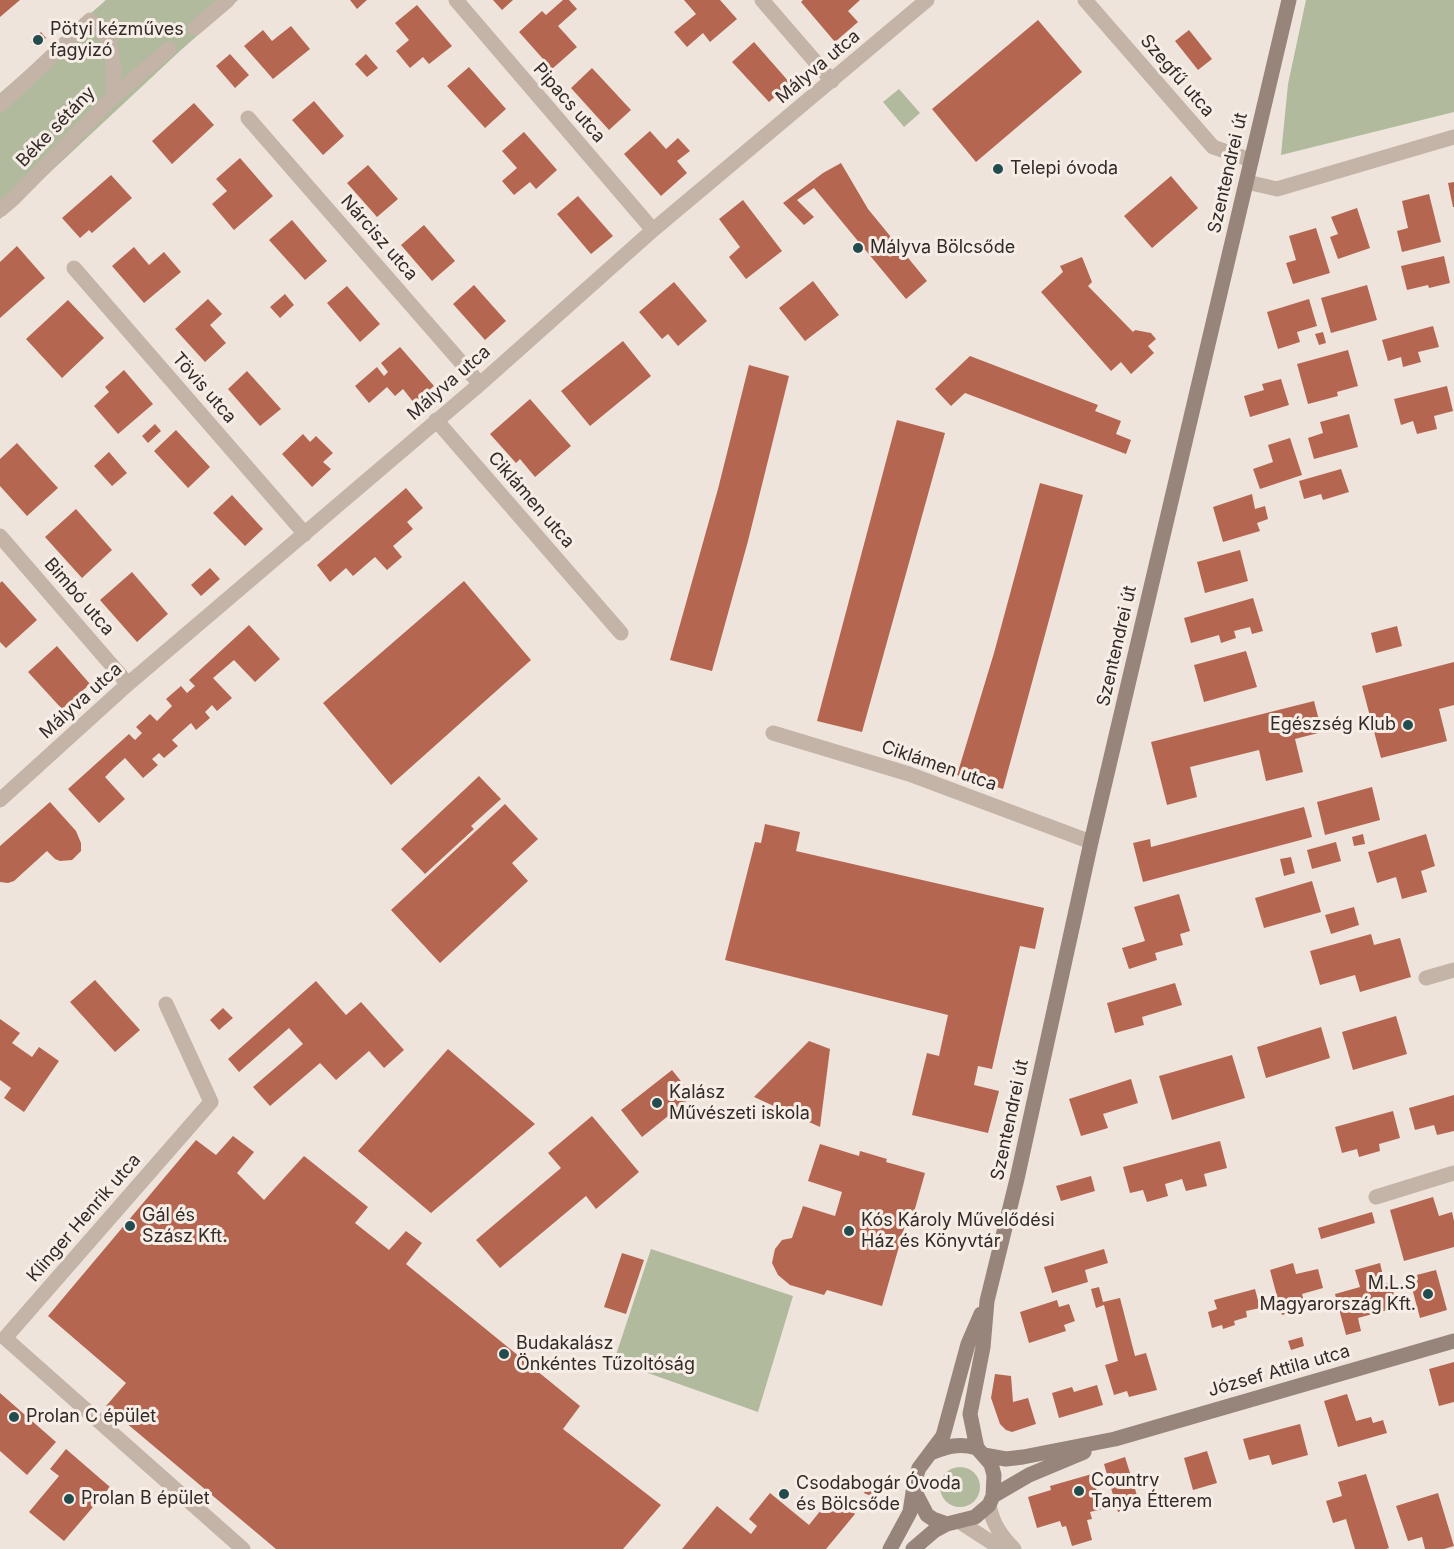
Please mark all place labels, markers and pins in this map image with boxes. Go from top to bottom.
place label: Pötyi kézműves fagyizó [50,19,184,62]
marker: Pötyi kézműves fagyizó [31,33,45,47]
place label: Telepi óvoda [1010,158,1118,180]
marker: Telepi óvoda [991,162,1005,176]
place label: Mályva Bölcsőde [870,237,1015,259]
marker: Mályva Bölcsőde [851,241,865,255]
place label: Egészség Klub [1270,714,1396,736]
marker: Egészség Klub [1401,718,1415,732]
place label: Kalász Művészeti iskola [669,1082,810,1124]
marker: Kalász Művészeti iskola [650,1096,664,1110]
place label: Gál és Szász Kft. [142,1205,227,1248]
place label: Kós Károly Művelődési Ház és Könyvtár [861,1210,1055,1252]
marker: Gál és Szász Kft. [123,1219,137,1233]
marker: Kós Károly Művelődési Ház és Könyvtár [842,1224,856,1238]
place label: M.L.S Magyarország Kft. [1260,1273,1416,1316]
marker: M.L.S Magyarország Kft. [1421,1287,1435,1301]
place label: Budakalász Önkéntes Tűzoltóság [516,1333,695,1376]
marker: Budakalász Önkéntes Tűzoltóság [497,1347,511,1361]
place label: Prolan C épület [26,1406,156,1428]
marker: Prolan C épület [7,1410,21,1424]
place label: Country Tanya Étterem [1091,1470,1212,1512]
place label: Csodabogár Óvoda és Bölcsőde [796,1473,961,1516]
marker: Country Tanya Étterem [1072,1484,1086,1498]
marker: Csodabogár Óvoda és Bölcsőde [777,1487,791,1501]
place label: Prolan B épület [81,1488,210,1510]
marker: Prolan B épület [62,1492,76,1506]

